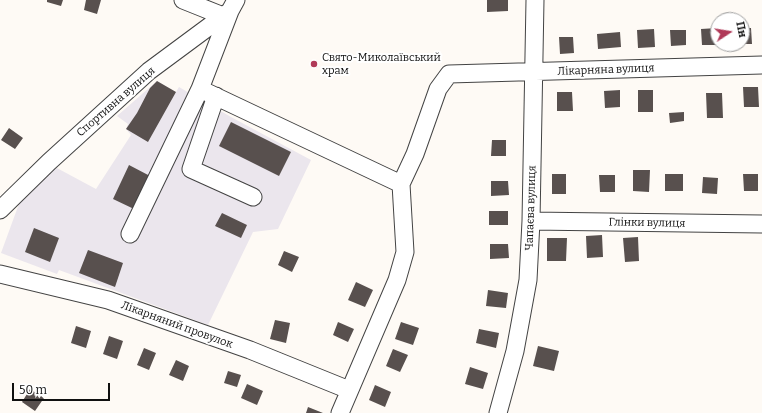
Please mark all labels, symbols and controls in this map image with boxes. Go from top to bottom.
north arrow [710,12,750,52]
text: Пн [733,20,749,39]
place label: Свято-Миколаївський храм [322,51,441,77]
marker: Свято-Миколаївський храм [309,59,319,69]
street label: Лікарняна вулиця [557,62,655,78]
street label: Спортивна вулиця [74,64,158,140]
street label: Чапаєва вулиця [523,165,539,251]
street label: Глінки вулиця [609,216,685,230]
street label: Лікарняний провулок [119,299,235,351]
scale bar [14,375,112,401]
text: 50 m [19,383,47,397]

